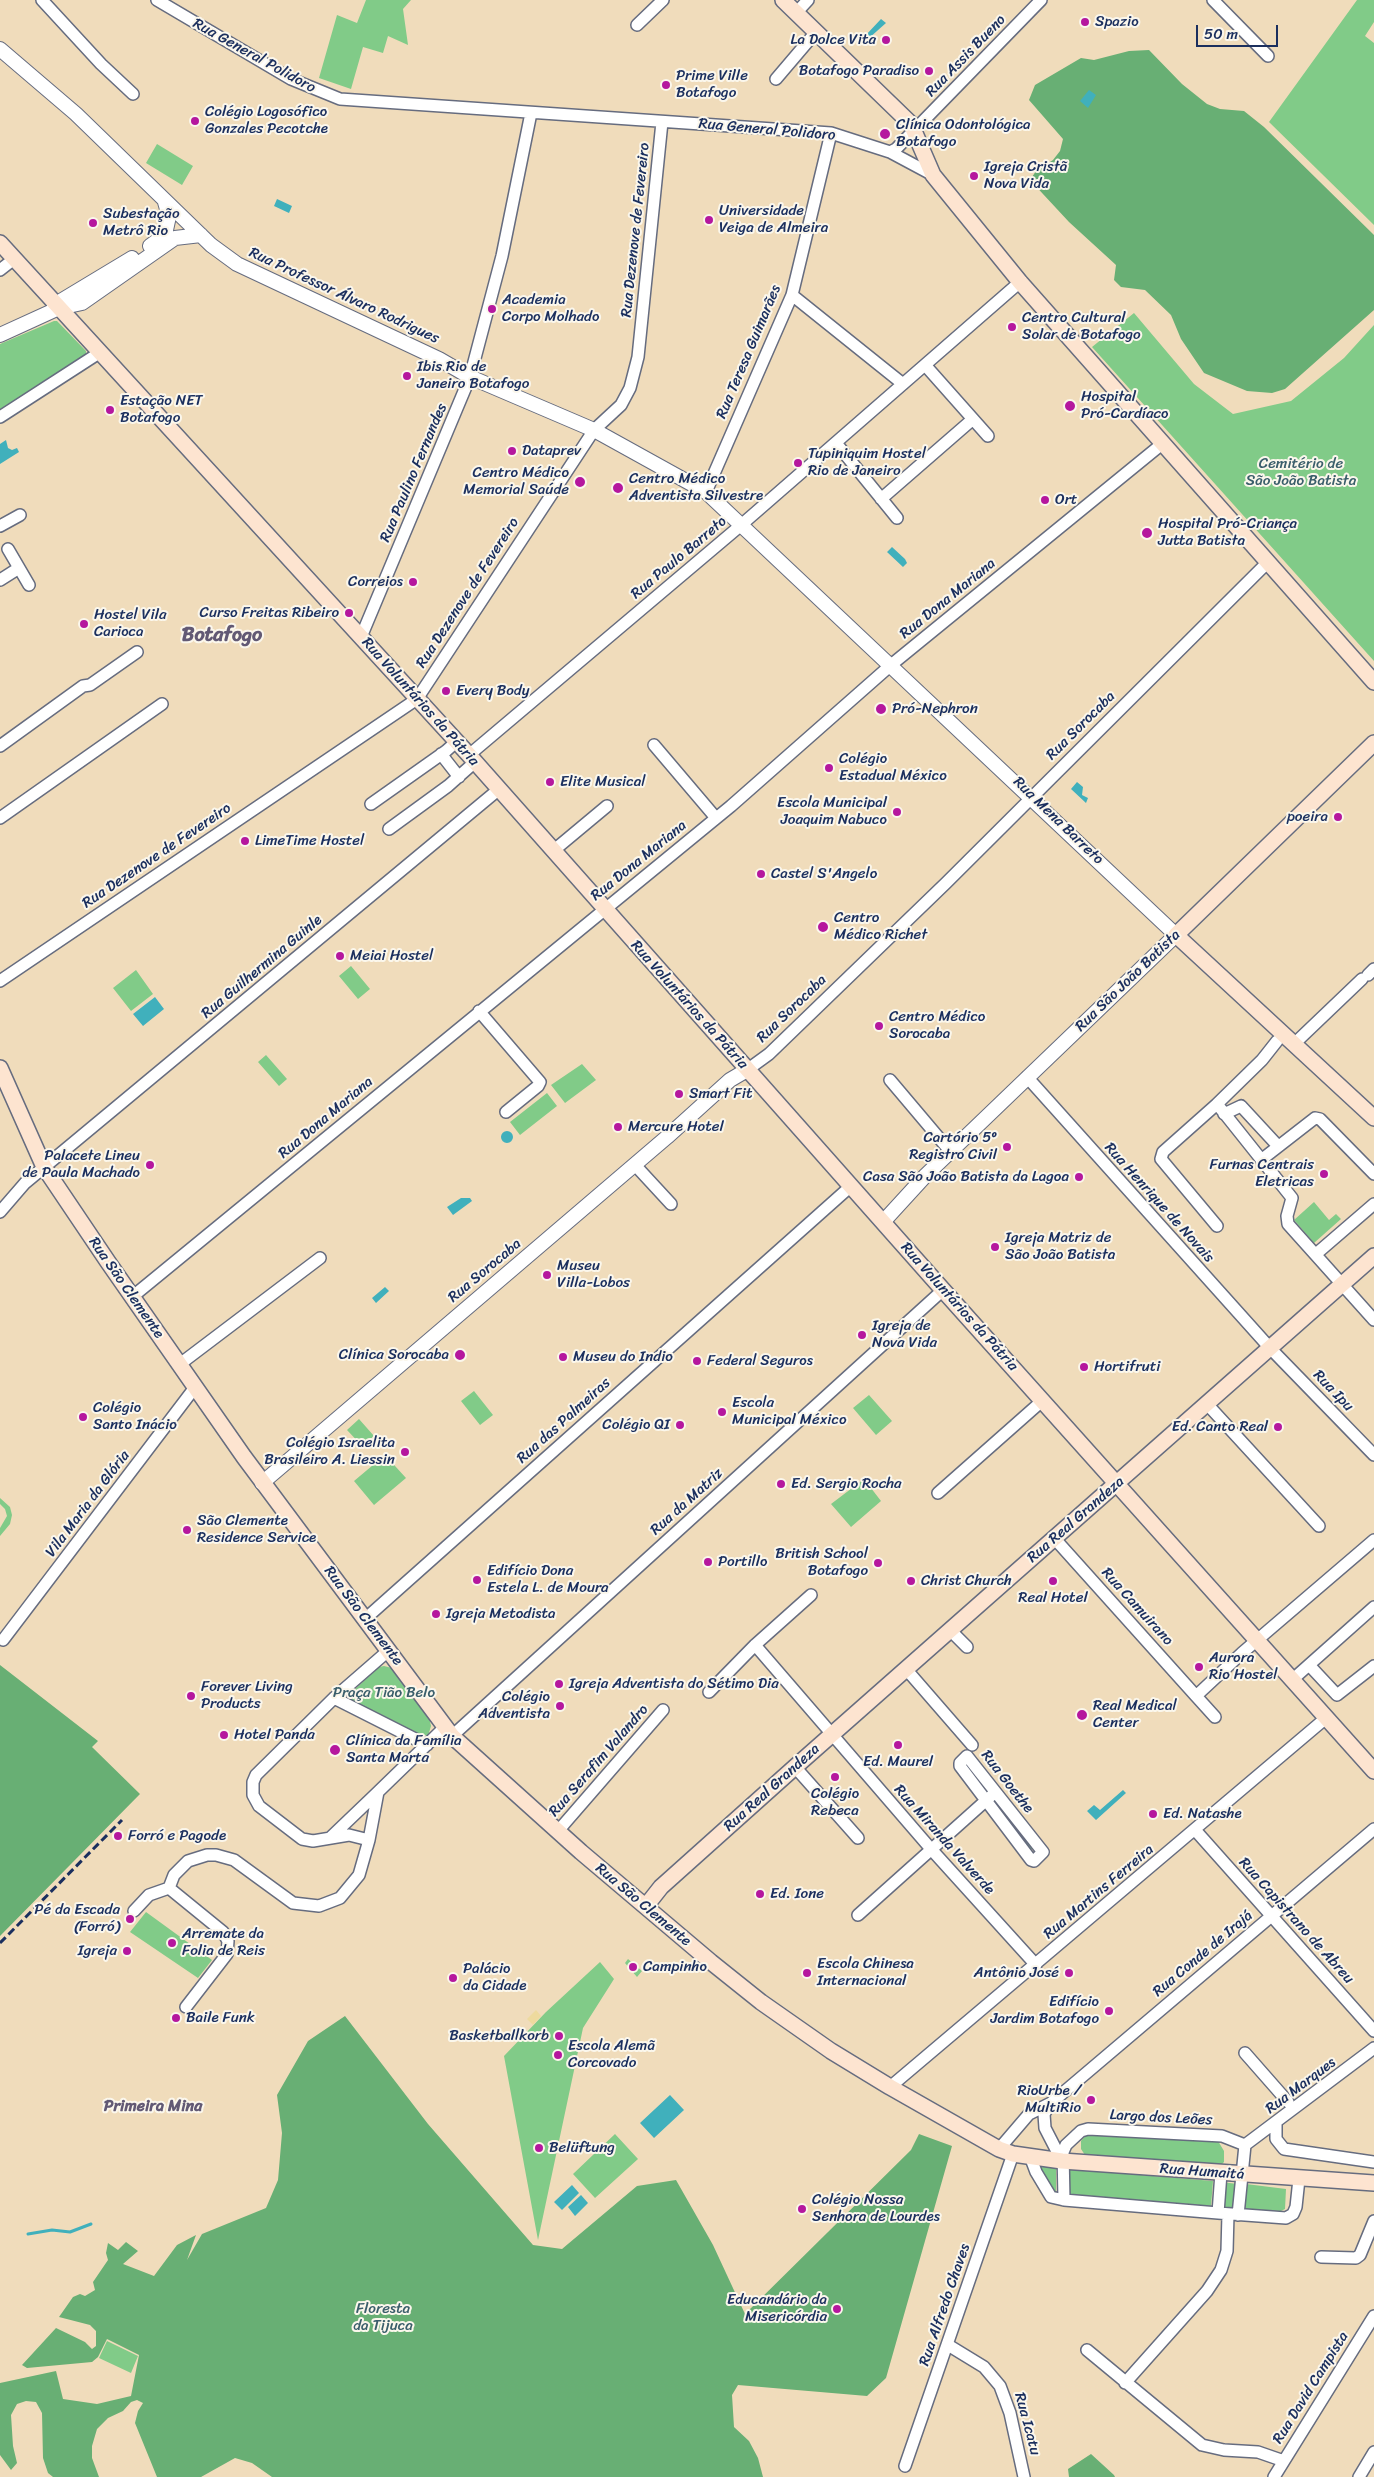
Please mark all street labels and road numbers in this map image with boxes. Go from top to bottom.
street label: Rua Assis Bueno [922,11,1010,101]
street label: Rua General Polidoro [189,15,319,97]
street label: Rua General Polidoro [698,115,836,145]
street label: Rua Dezenove de Fevereiro [618,142,654,318]
street label: Rua Professor Álvaro Rodrigues [246,244,442,348]
street label: Rua Teresa Guimarães [713,282,785,422]
street label: Rua Paulino Fernandes [377,401,451,545]
street label: Rua Paulo Barreto [628,513,730,603]
street label: Rua Dezenove de Fevereiro [413,514,523,672]
street label: Rua Dona Mariana [897,555,999,643]
street label: Rua Voluntários da Pátria [357,634,483,770]
street label: Rua Sorocaba [1043,688,1119,764]
street label: Rua Mena Barreto [1009,773,1107,869]
street label: Rua Dezenove de Fevereiro [79,799,235,913]
street label: Rua Dona Mariana [588,817,690,905]
street label: Rua Guilhermina Guinle [198,911,326,1023]
street label: Rua São João Batista [1072,926,1184,1036]
street label: Rua Voluntários da Pátria [626,937,752,1073]
street label: Rua Sorocaba [753,971,831,1047]
street label: Rua Dona Mariana [275,1073,377,1163]
street label: Rua Henrique de Novais [1100,1139,1218,1267]
street label: Rua São Clemente [84,1234,168,1342]
street label: Rua Sorocaba [445,1235,525,1307]
street label: Rua Voluntários da Pátria [896,1239,1022,1375]
street label: Rua Ipu [1309,1367,1357,1415]
street label: Rua das Palmeiras [514,1374,614,1468]
street label: Vila Maria da Glória [42,1447,134,1561]
street label: Rua da Matriz [647,1465,727,1539]
street label: Rua Real Grandeza [1024,1473,1128,1567]
street label: Rua São Clemente [320,1563,406,1669]
street label: Rua Camuirano [1097,1564,1177,1650]
street label: Rua Serafim Valandro [545,1701,653,1821]
street label: Rua Real Grandeza [720,1740,824,1836]
street label: Rua Goethe [977,1747,1037,1817]
street label: Rua Miranda Valverde [890,1781,998,1899]
street label: Rua Martins Ferreira [1040,1841,1158,1943]
street label: Rua Capistrano de Abreu [1235,1854,1357,1988]
street label: Rua São Clemente [591,1860,695,1950]
street label: Rua Conde de Irajá [1149,1907,1257,2001]
street label: Rua Marques [1262,2054,1340,2118]
street label: Largo dos Leões [1109,2106,1213,2130]
street label: Rua Humaitá [1159,2160,1245,2184]
street label: Rua Alfredo Chaves [916,2242,974,2368]
street label: Rua David Campista [1269,2329,1353,2447]
street label: Rua Icatu [1010,2391,1044,2457]

